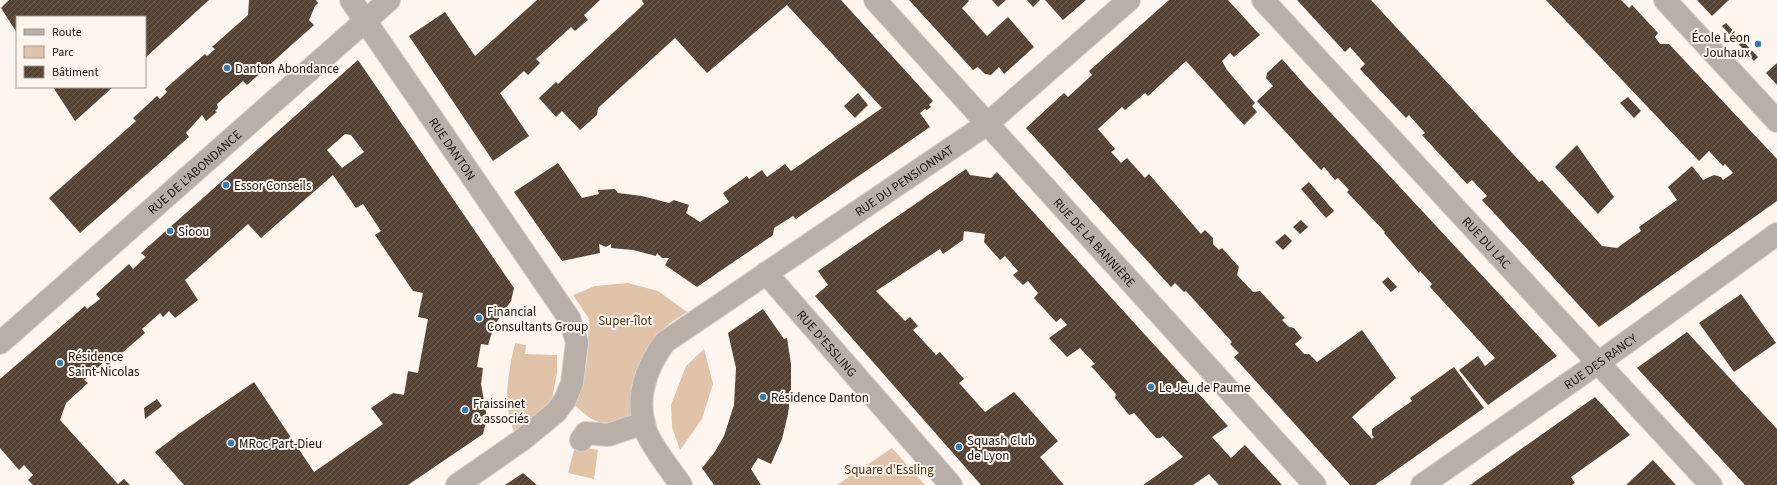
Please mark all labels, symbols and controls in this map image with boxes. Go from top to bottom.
legend [16,16,146,88]
text: Route [52,24,82,41]
place label: École Léon Jouhaux [1691,29,1750,62]
marker: École Léon Jouhaux [1753,39,1763,49]
text: Parc [52,44,74,61]
place label: Danton Abondance [235,60,339,78]
marker: Danton Abondance [222,63,232,73]
text: Bâtiment [52,64,98,81]
street label: RUE DANTON [424,114,480,184]
street label: RUE DE L'ABONDANCE [144,126,246,219]
street label: RUE DU PENSIONNAT [851,141,958,221]
place label: Essor Conseils [234,177,312,195]
marker: Essor Conseils [221,180,231,190]
street label: RUE DE LA BANNIÈRE [1049,194,1139,292]
street label: RUE DU LAC [1458,213,1515,273]
place label: Sioou [178,223,209,241]
marker: Sioou [165,226,175,236]
place label: Financial Consultants Group [487,303,588,336]
street label: RUE D'ESSLING [792,306,861,381]
park label: Super-îlot [598,312,652,330]
marker: Financial Consultants Group [474,313,484,323]
street label: RUE DES RANCY [1560,329,1642,394]
place label: Résidence Saint-Nicolas [68,348,140,381]
marker: Résidence Saint-Nicolas [55,358,65,368]
place label: Le Jeu de Paume [1159,379,1250,397]
marker: Le Jeu de Paume [1146,382,1156,392]
place label: Résidence Danton [771,389,869,407]
marker: Résidence Danton [758,392,768,402]
place label: Fraissinet & associés [473,395,530,428]
marker: Fraissinet & associés [460,405,470,415]
place label: Squash Club de Lyon [967,432,1035,465]
place label: MRoc Part-Dieu [239,435,322,453]
marker: MRoc Part-Dieu [226,438,236,448]
marker: Squash Club de Lyon [954,442,964,452]
park label: Square d'Essling [844,461,934,479]

